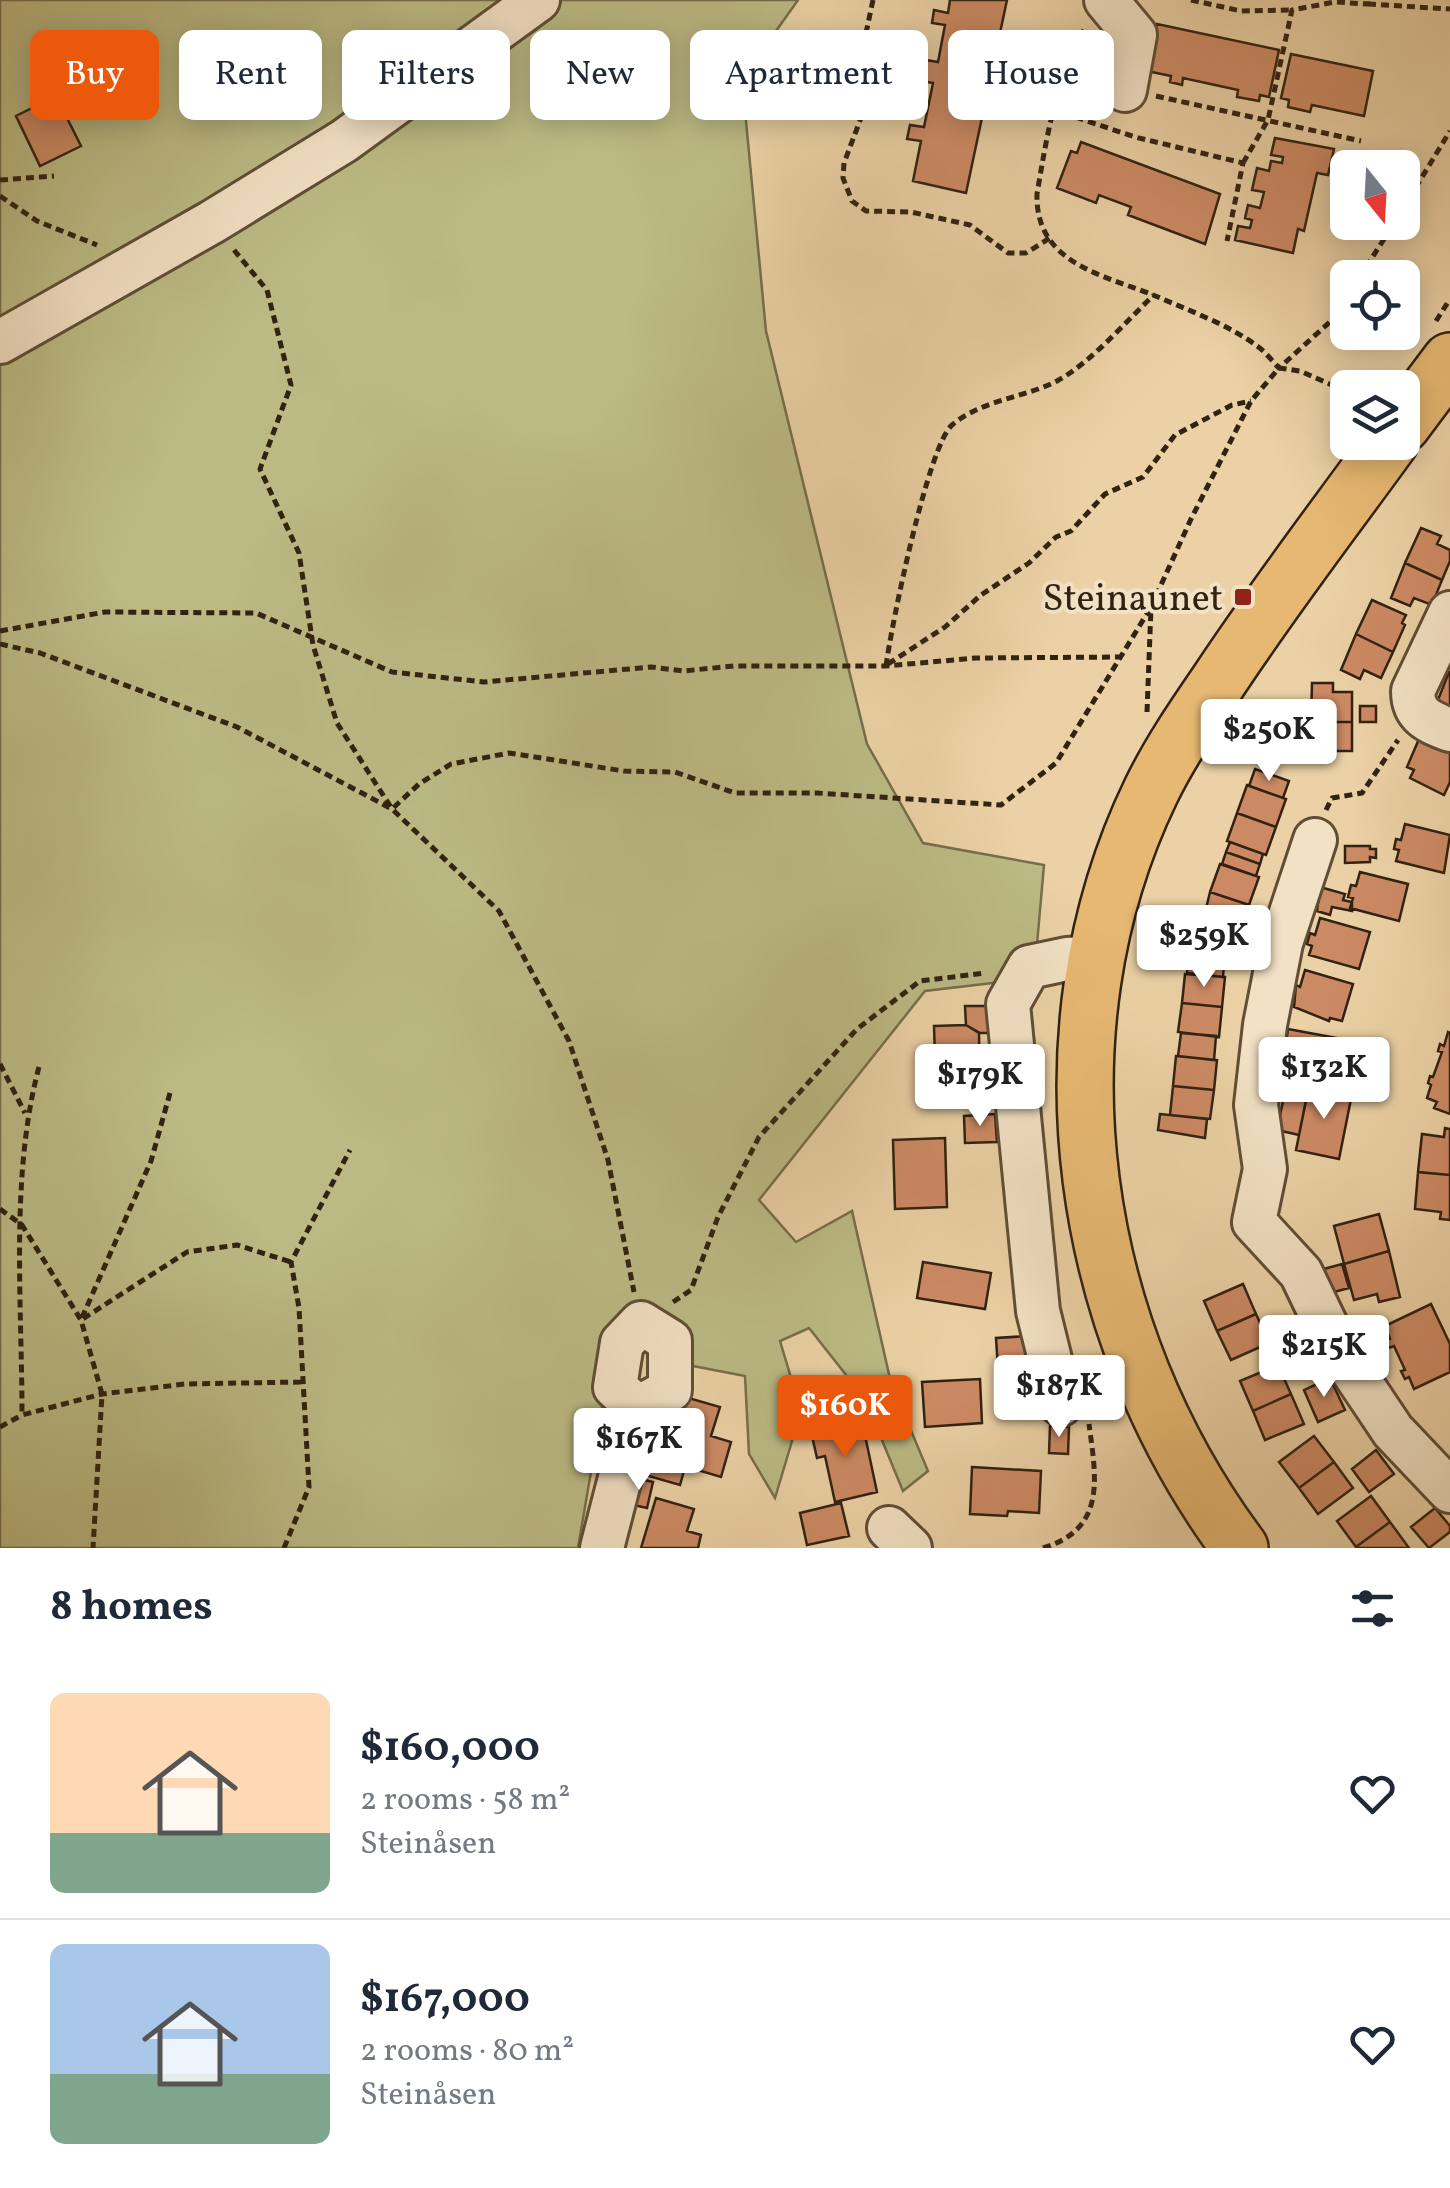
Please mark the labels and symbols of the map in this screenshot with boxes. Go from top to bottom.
north arrow [1330,150,1420,240]
place label: Steinaunet [1043,574,1223,627]
marker: Steinaunet [1232,586,1254,608]
pin: $250K [1199,699,1339,784]
pin: $259K [1134,905,1274,990]
pin: $132K [1254,1037,1394,1122]
pin: $179K [910,1044,1050,1129]
pin: $215K [1254,1315,1394,1400]
pin: $187K [989,1355,1129,1440]
pin: $160K [775,1375,915,1460]
pin: $167K [569,1408,709,1493]

